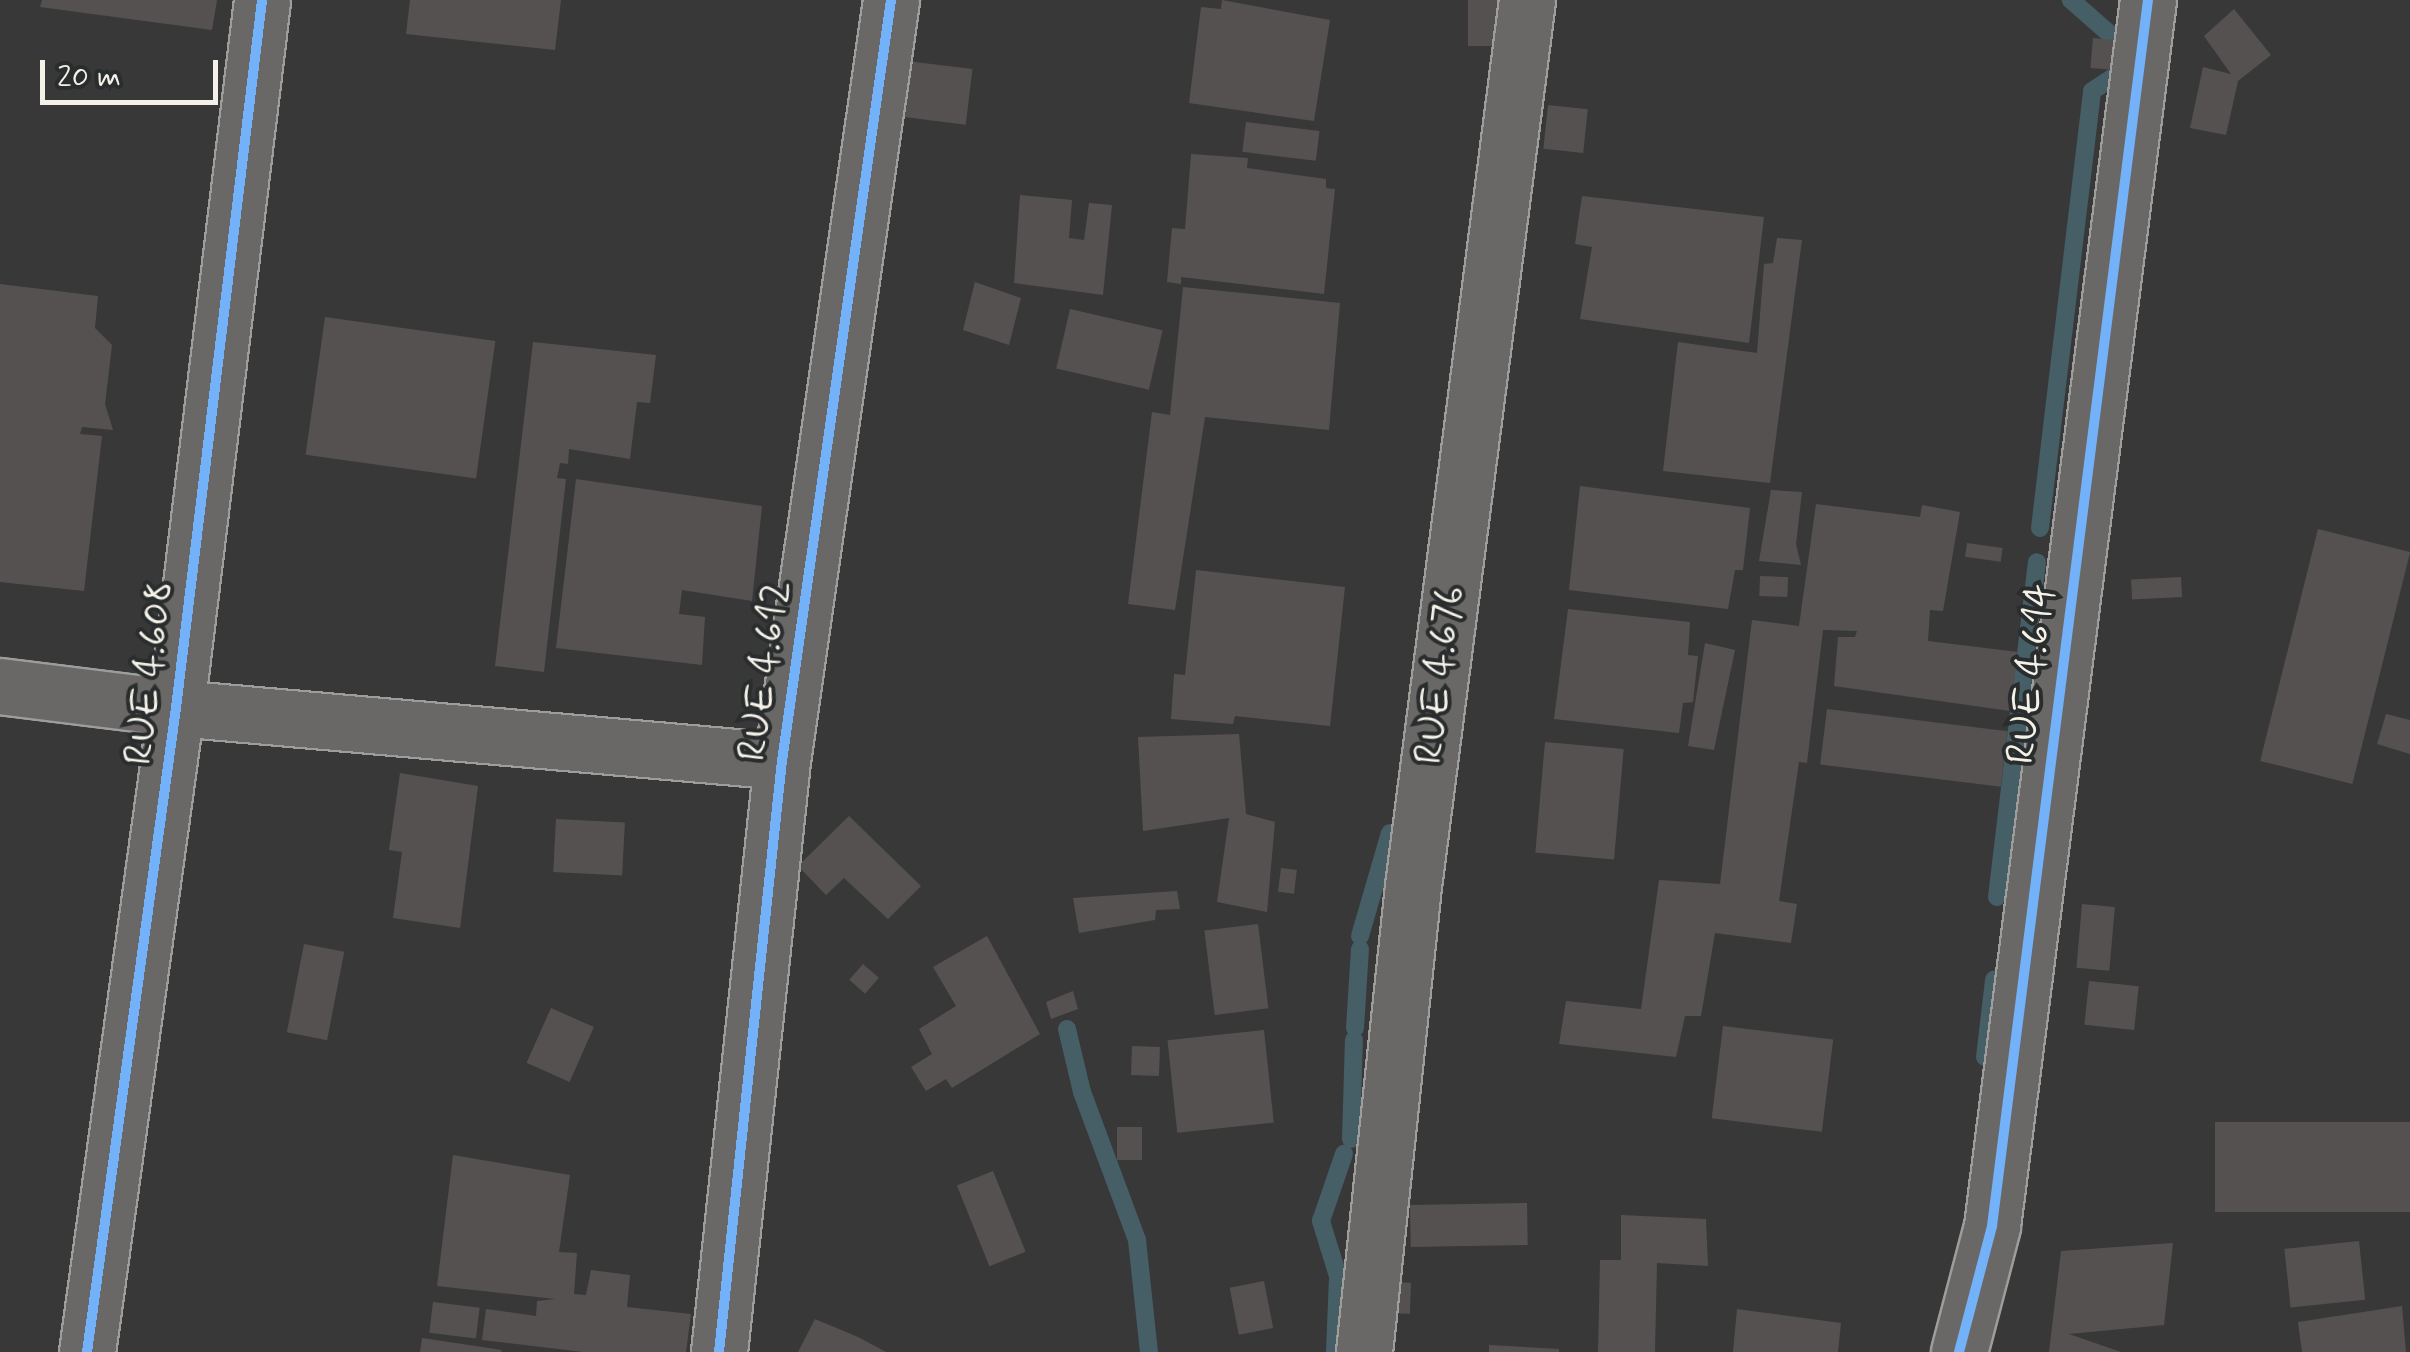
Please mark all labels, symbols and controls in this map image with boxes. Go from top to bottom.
scale bar [45,40,222,102]
text: 20 m [57,58,121,97]
street label: RUE 4.608 [115,578,185,768]
street label: RUE 4.612 [729,578,801,764]
street label: RUE 4.614 [1997,581,2067,767]
street label: RUE 4.676 [1405,583,1475,767]

